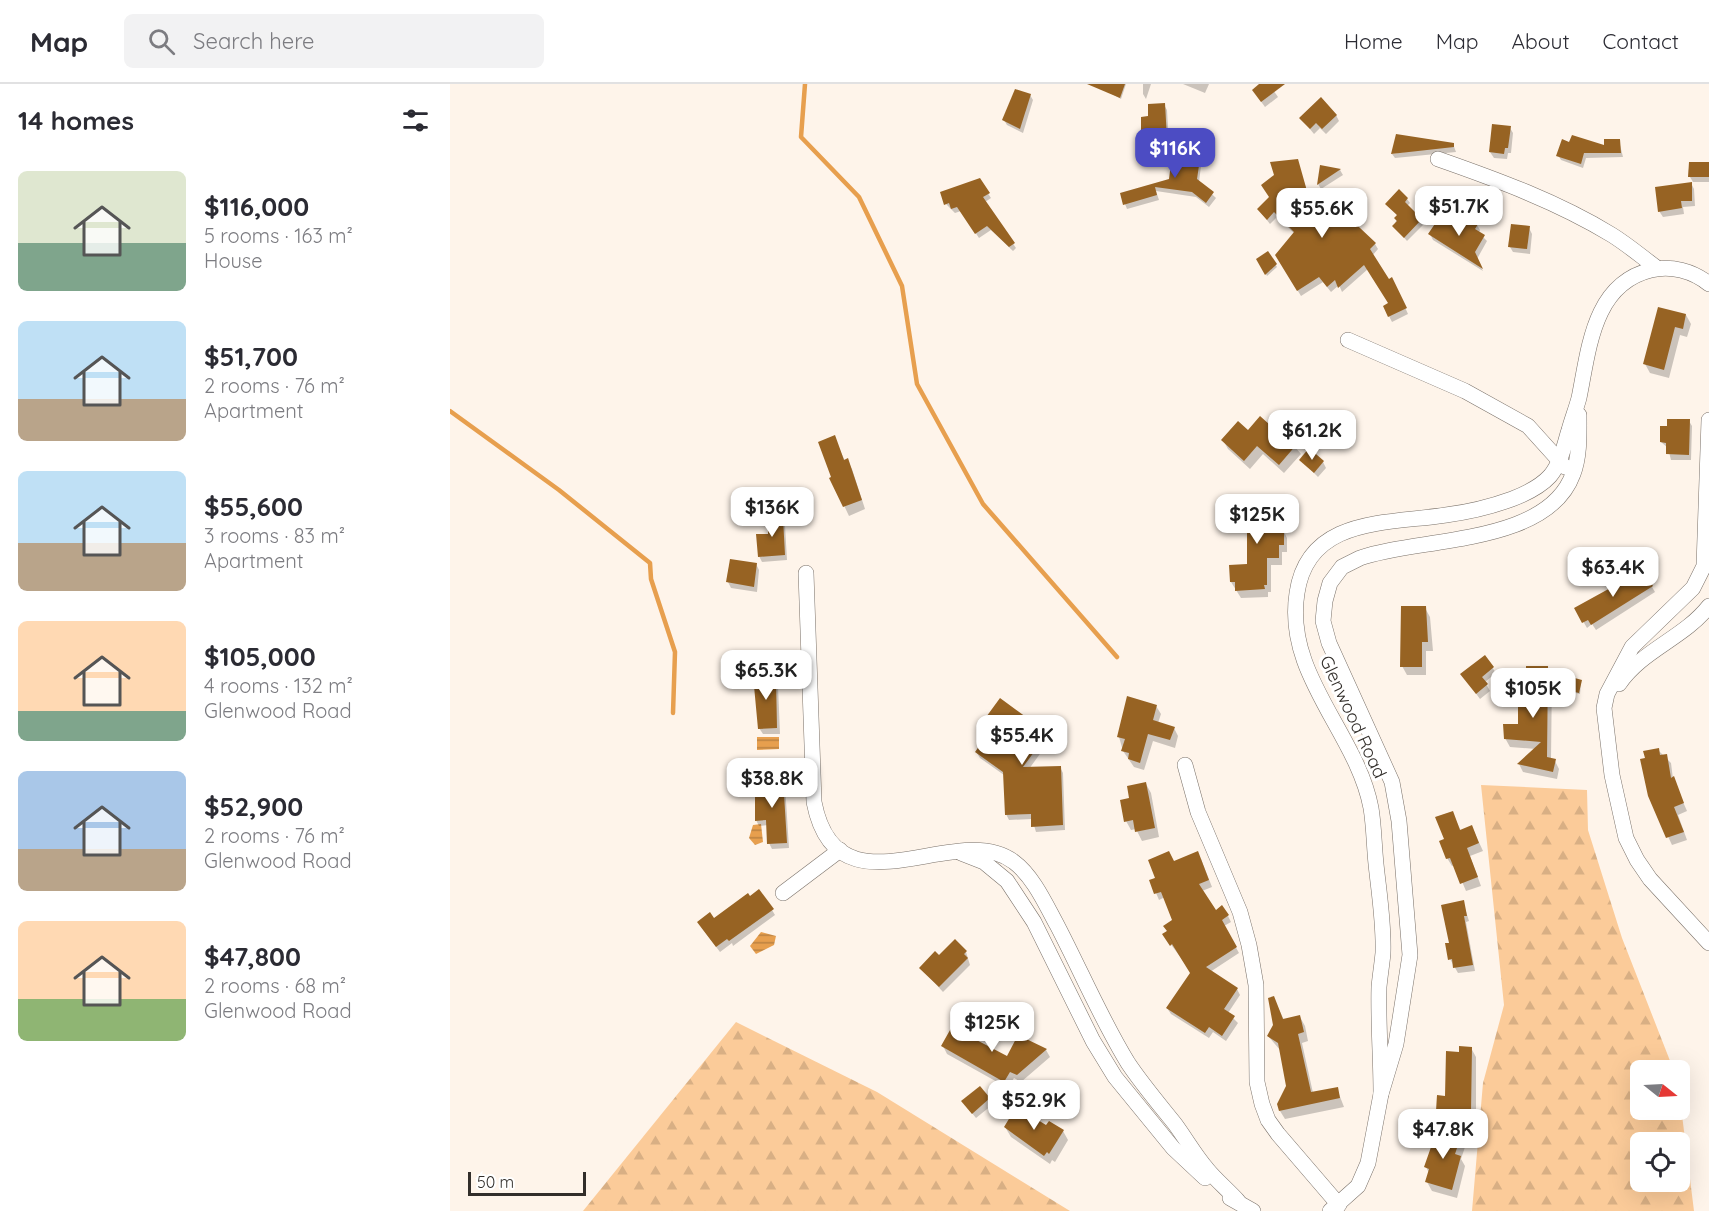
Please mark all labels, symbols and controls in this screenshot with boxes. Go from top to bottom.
search box [124,14,544,68]
text: Map [30,24,88,59]
icon: search [145,25,178,58]
text: Search here [193,27,315,55]
text: Home [1344,28,1403,54]
text: Map [1436,28,1479,54]
text: About [1512,28,1570,54]
text: Contact [1603,28,1679,54]
text: 14 homes [18,104,134,137]
icon: filters [399,104,432,137]
pin: $116K [1133,128,1217,179]
text: $116K [1149,135,1201,160]
pin: $51.7K [1410,186,1508,237]
pin: $55.6K [1273,188,1371,239]
text: $116,000 [204,190,309,223]
text: $51.7K [1429,193,1489,218]
icon: home [66,195,138,267]
text: $55.6K [1290,195,1354,220]
text: 5 rooms · 163 m² [204,223,353,248]
text: House [204,248,263,273]
text: $51,700 [204,340,298,373]
icon: home [66,345,138,417]
text: 2 rooms · 76 m² [204,373,345,398]
text: Apartment [204,398,304,423]
pin: $61.2K [1263,410,1361,461]
text: $61.2K [1282,417,1342,442]
pin: $136K [730,487,814,538]
text: $55,600 [204,490,303,523]
text: $136K [745,494,799,519]
pin: $125K [1215,494,1299,545]
icon: home [66,495,138,567]
text: $125K [1229,501,1285,526]
text: 3 rooms · 83 m² [204,523,345,548]
pin: $63.4K [1564,547,1662,598]
text: Apartment [204,548,304,573]
text: $63.4K [1582,554,1644,579]
text: $105,000 [204,640,316,673]
icon: home [66,645,138,717]
pin: $65.3K [717,650,815,701]
street label: Glenwood Road [1315,652,1392,782]
text: $65.3K [735,657,797,682]
pin: $105K [1491,668,1575,719]
text: 4 rooms · 132 m² [204,673,353,698]
text: $105K [1505,675,1561,700]
text: Glenwood Road [204,698,352,723]
pin: $55.4K [973,715,1071,766]
text: $55.4K [990,722,1054,747]
pin: $38.8K [723,758,821,809]
text: $38.8K [741,765,803,790]
text: $52,900 [204,790,303,823]
icon: home [66,795,138,867]
text: 2 rooms · 76 m² [204,823,345,848]
text: Glenwood Road [204,848,352,873]
text: $47,800 [204,940,301,973]
icon: home [66,945,138,1017]
text: 2 rooms · 68 m² [204,973,346,998]
text: Glenwood Road [204,998,352,1023]
pin: $125K [950,1002,1034,1053]
text: $125K [964,1009,1020,1034]
north arrow [1630,1060,1690,1120]
map controls [1630,1060,1690,1192]
pin: $52.9K [985,1080,1083,1131]
text: $52.9K [1002,1087,1066,1112]
pin: $47.8K [1394,1109,1492,1160]
text: $47.8K [1412,1116,1474,1141]
button: locate [1630,1132,1690,1192]
scale bar [468,1169,586,1196]
text: 50 m [477,1172,514,1192]

